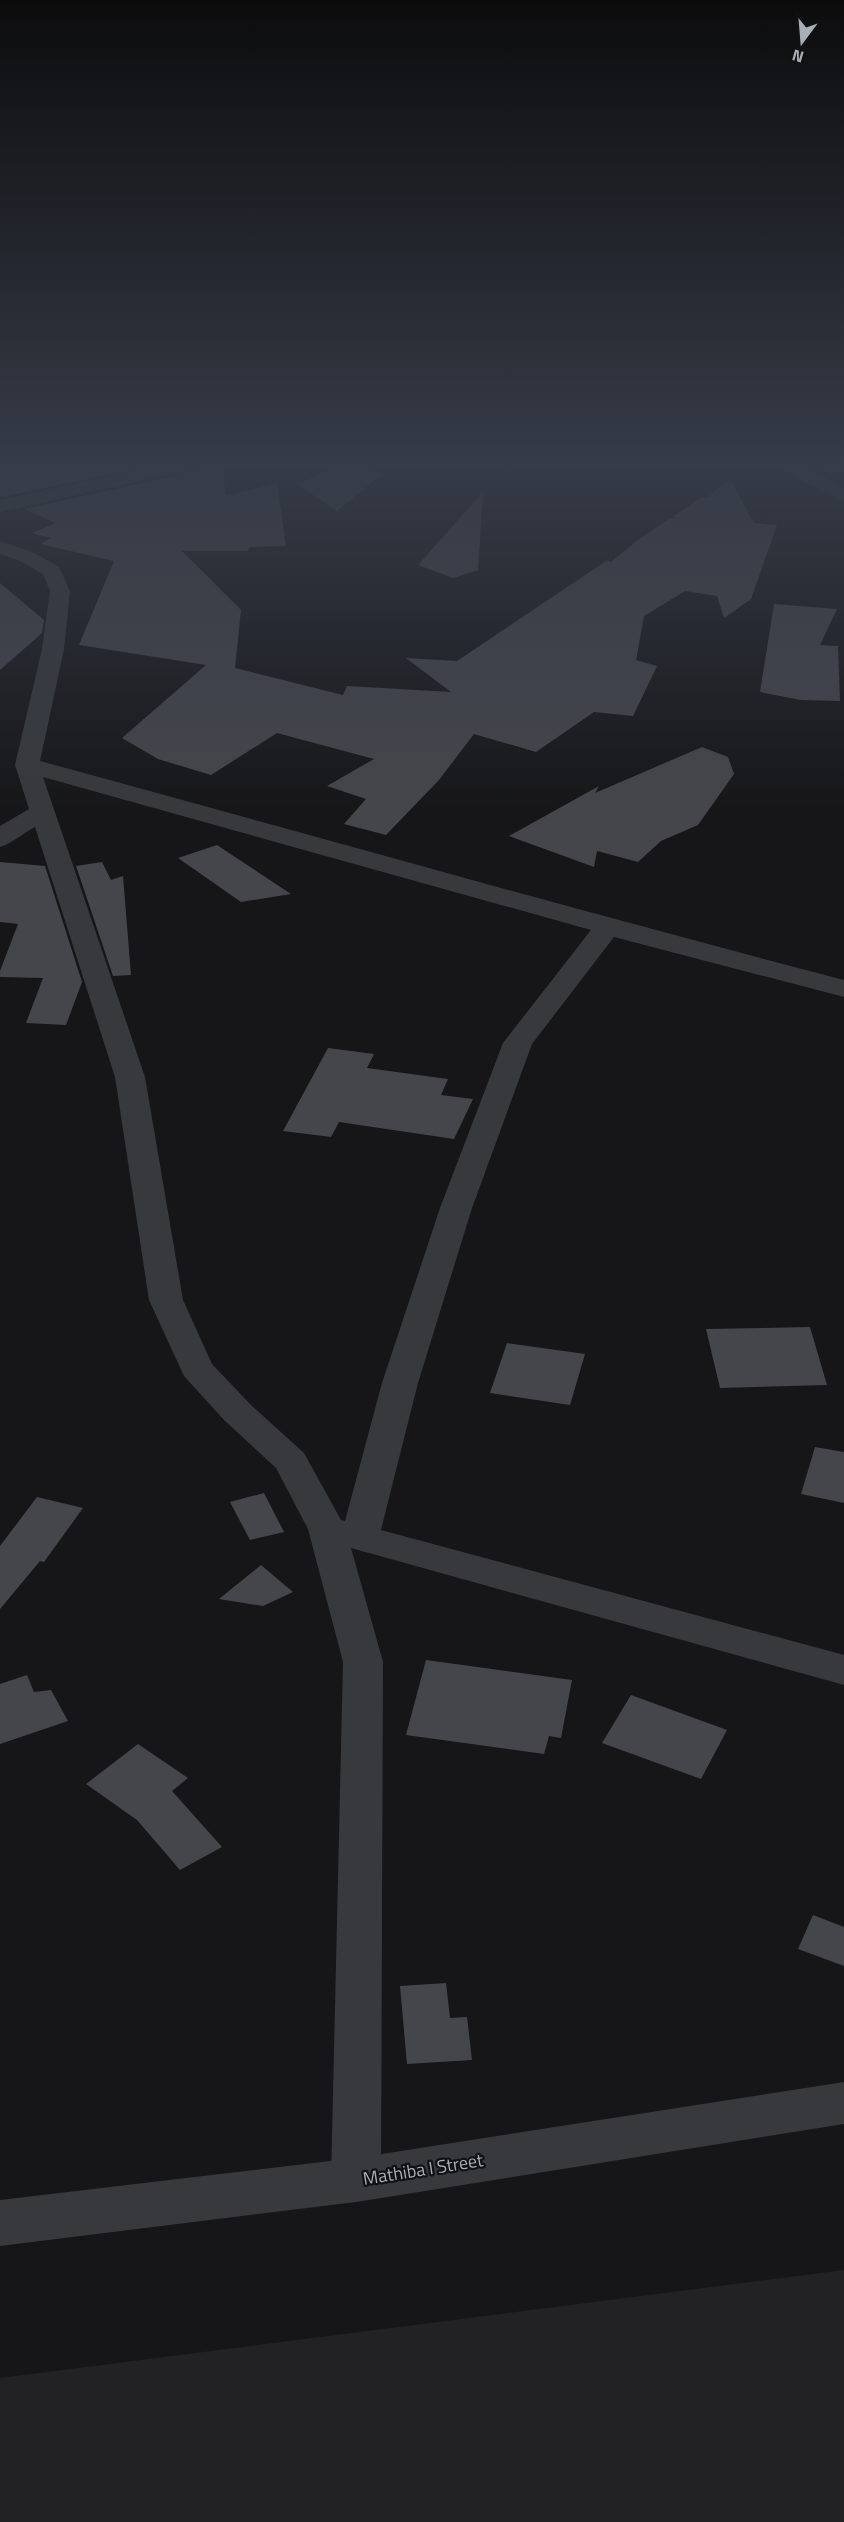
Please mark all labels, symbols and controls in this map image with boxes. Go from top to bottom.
north arrow [772,12,832,72]
text: N [789,43,807,69]
street label: Mathiba I Street [361,2146,486,2192]

